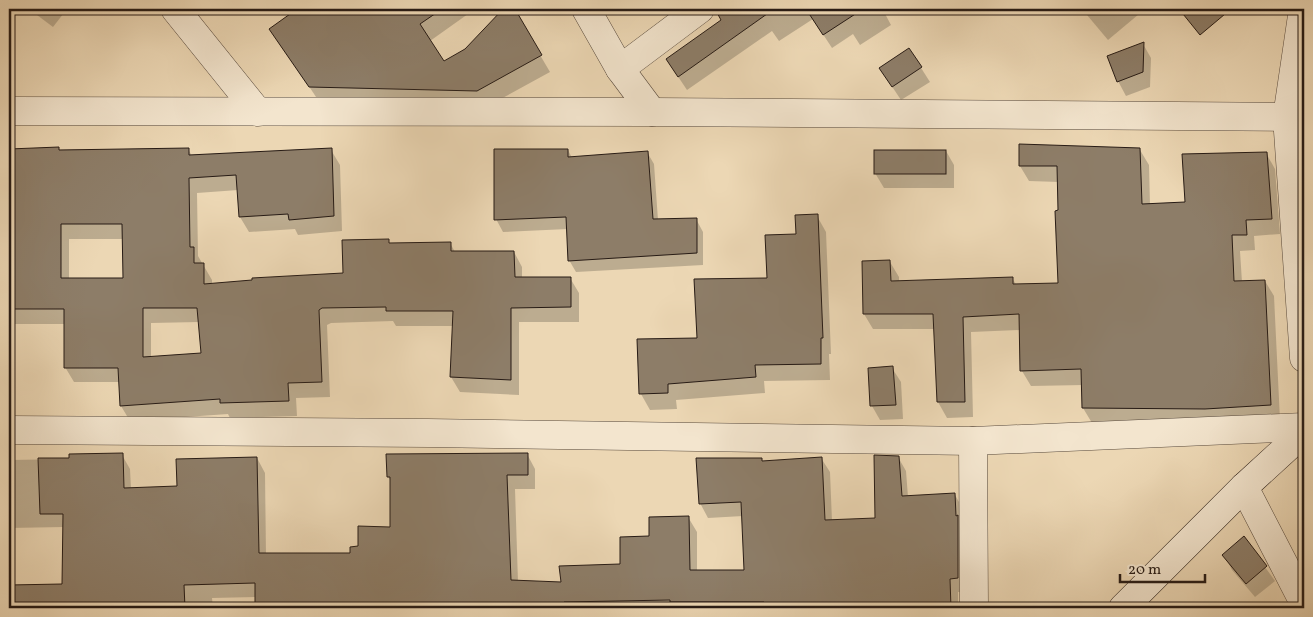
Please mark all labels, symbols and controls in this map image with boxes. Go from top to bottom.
scale bar [1120,552,1206,584]
text: 20 m [1128,560,1161,581]

